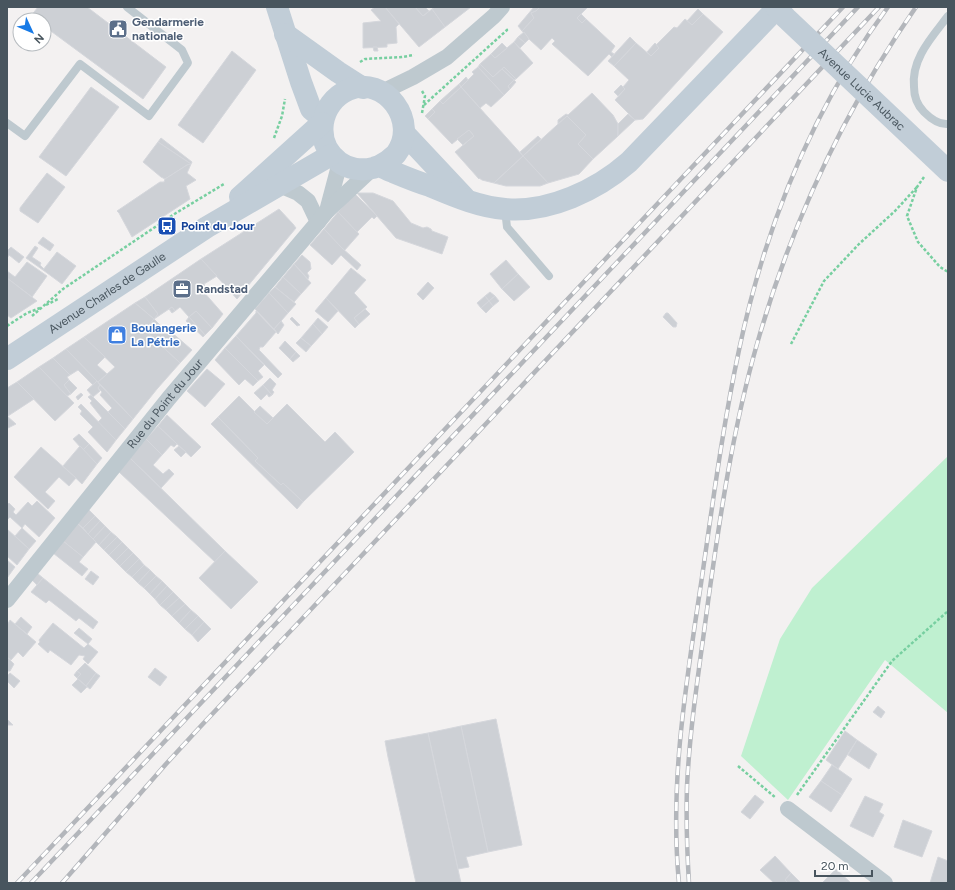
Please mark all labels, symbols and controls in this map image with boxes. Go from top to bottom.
north arrow [12,12,52,52]
place label: Gendarmerie nationale [132,15,204,43]
public building icon: Gendarmerie nationale [107,18,129,40]
text: N [31,31,46,46]
street label: Avenue Lucie Aubrac [815,45,908,134]
bus stop icon: Point du Jour [156,215,178,237]
place label: Point du Jour [181,219,255,233]
street label: Avenue Charles de Gaulle [46,249,169,337]
office icon: Randstad [171,278,193,300]
place label: Randstad [196,282,248,296]
place label: Boulangerie La Pétrie [131,321,197,349]
shop icon: Boulangerie La Pétrie [106,324,128,346]
street label: Rue du Point du Jour [124,356,206,451]
scale bar [815,852,872,878]
text: 20 m [821,859,849,873]

